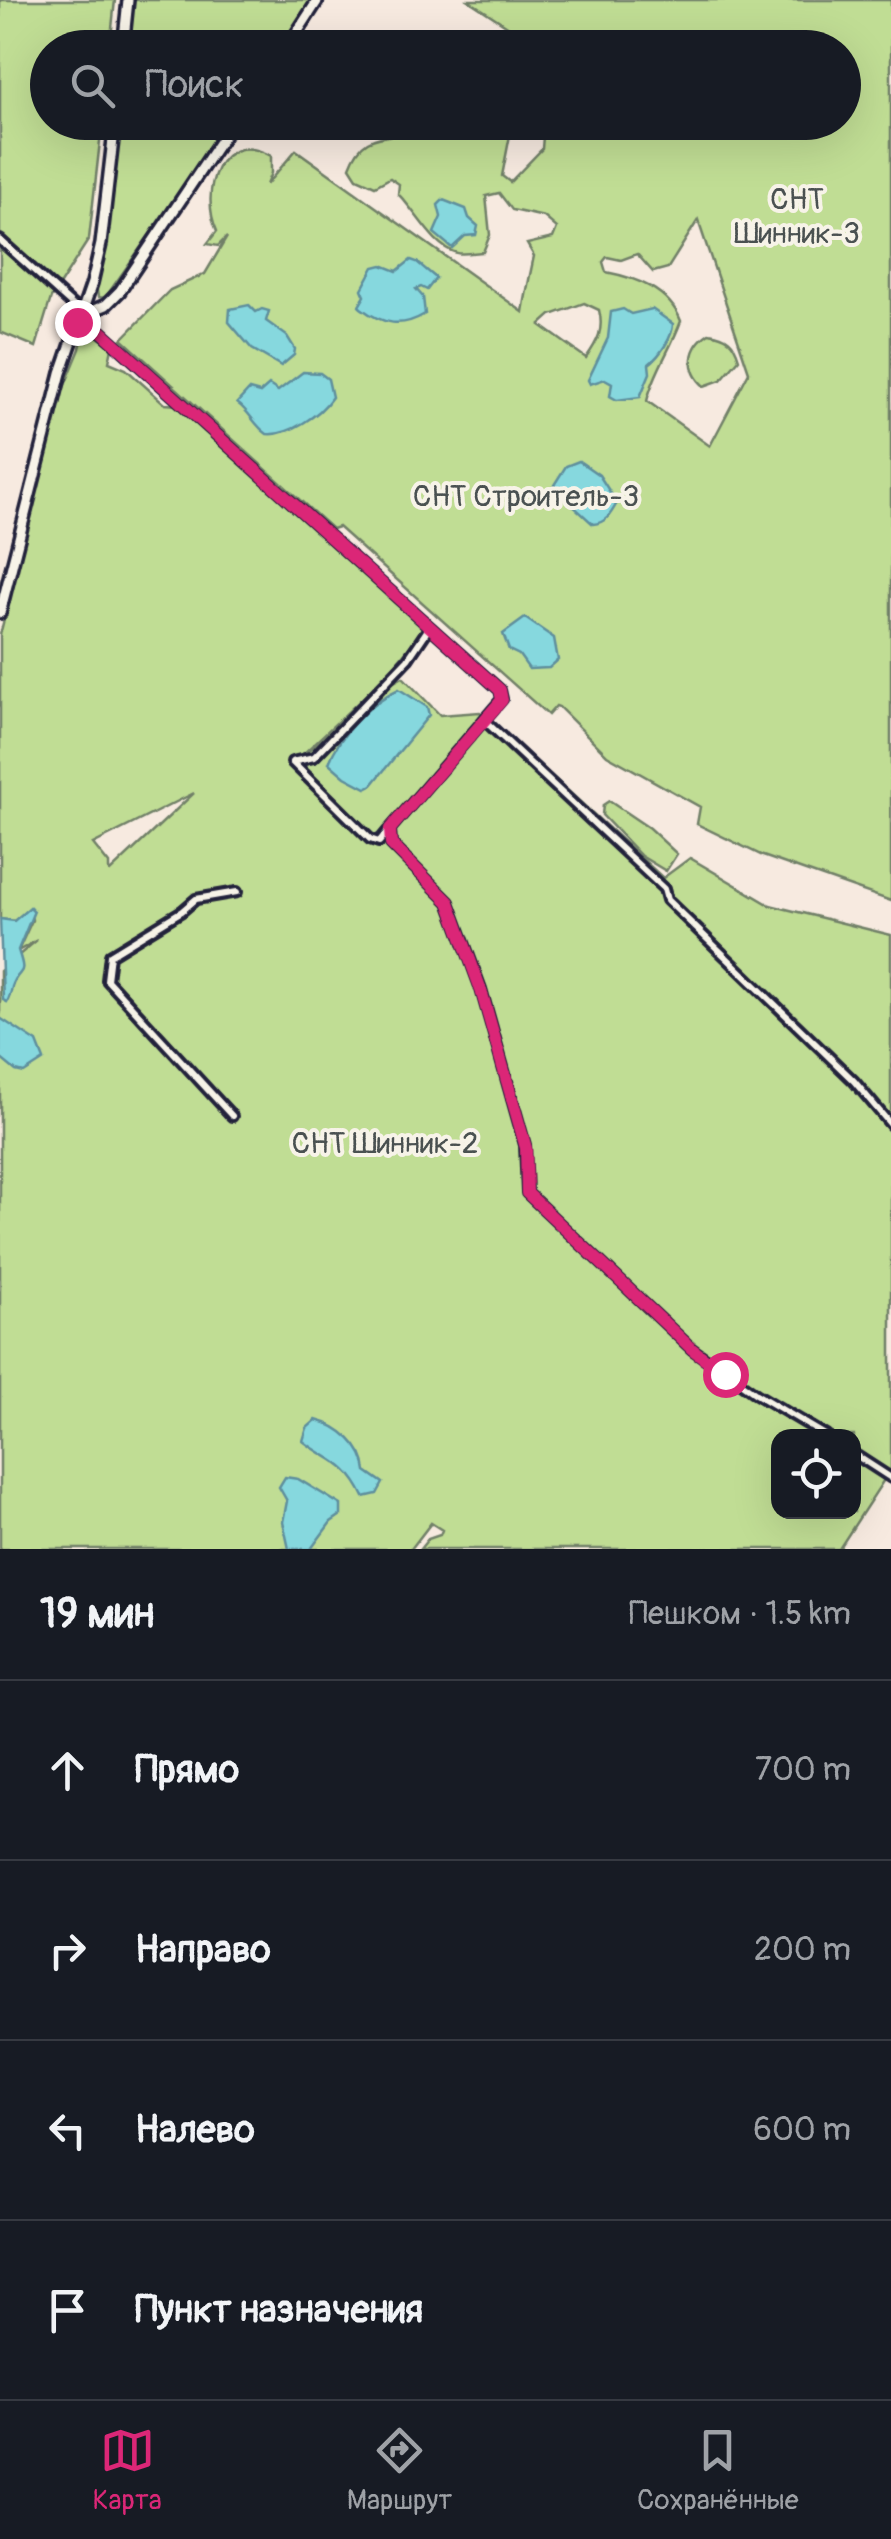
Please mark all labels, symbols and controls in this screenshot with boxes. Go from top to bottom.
search box [30,30,861,140]
icon: search [65,58,120,113]
text: Поиск [145,61,244,109]
park label: СНТ Шинник-3 [734,181,860,252]
route end [55,300,101,346]
park label: СНТ Строитель-3 [413,478,639,515]
park label: СНТ Шинник-2 [292,1125,478,1162]
route start [703,1352,749,1398]
map controls [771,1429,861,1519]
button: locate [771,1429,861,1519]
text: 19 мин [40,1588,155,1640]
text: Пешком · 1.5 km [629,1594,851,1634]
icon: ahead [40,1743,95,1798]
text: Прямо [135,1746,239,1794]
text: 700 m [755,1750,851,1790]
icon: right [40,1923,95,1978]
text: Направо [135,1926,271,1974]
text: 200 m [754,1930,851,1970]
icon: left [40,2103,95,2158]
text: Налево [135,2106,255,2154]
text: 600 m [753,2110,851,2150]
icon: arrive [40,2283,95,2338]
text: Пункт назначения [135,2286,423,2334]
tab: Карта [92,2423,162,2518]
tab: Маршрут [347,2423,452,2518]
tab: Сохранённые [637,2423,799,2518]

